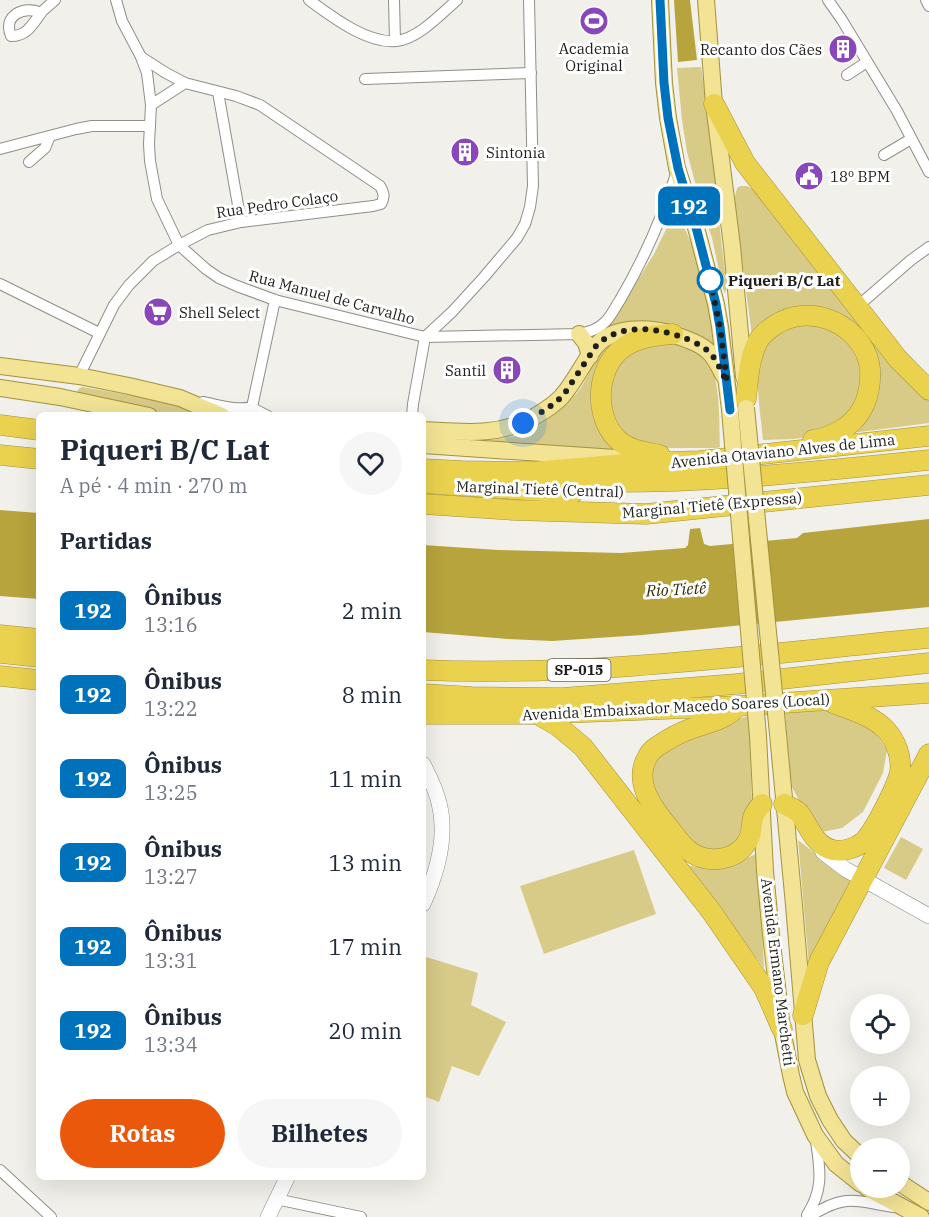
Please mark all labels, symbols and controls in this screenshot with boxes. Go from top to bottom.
sports icon: Academia Original [578,5,610,37]
building icon: Recanto dos Cães [827,33,859,65]
place label: Academia Original [559,39,629,75]
place label: Recanto dos Cães [700,40,822,59]
building icon: Sintonia [449,136,481,168]
place label: Sintonia [486,143,545,162]
public building icon: 18º BPM [793,160,825,192]
place label: 18º BPM [830,167,890,186]
street label: Rua Pedro Colaço [215,186,339,222]
line badge: 192 [654,186,724,226]
text: 192 [670,192,708,220]
street label: Rua Manuel de Carvalho [247,266,417,328]
marker: Piqueri B/C Lat [697,267,723,293]
place label: Piqueri B/C Lat [728,271,841,290]
supermarket icon: Shell Select [142,296,174,328]
place label: Shell Select [179,303,260,322]
building icon: Santil [491,354,523,386]
place label: Santil [445,361,486,380]
your location [508,408,538,438]
street label: Avenida Otaviano Alves de Lima [670,430,896,472]
text: Piqueri B/C Lat [60,431,270,468]
button: heart [339,432,402,495]
text: A pé · 4 min · 270 m [60,472,248,499]
street label: Marginal Tietê (Central) [456,477,624,501]
street label: Marginal Tietê (Expressa) [621,488,803,522]
text: Partidas [60,526,152,555]
water label: Rio Tietê [644,577,708,601]
text: Ônibus [144,582,222,611]
text: 192 [74,596,112,624]
text: 2 min [342,596,402,625]
text: 13:16 [144,611,198,638]
road number: SP-015 [548,659,610,681]
text: Ônibus [144,666,222,695]
text: 192 [74,680,112,708]
text: 8 min [342,680,402,709]
street label: Avenida Embaixador Macedo Soares (Local) [522,689,830,725]
text: 13:22 [144,695,198,722]
text: Ônibus [144,750,222,779]
text: 192 [74,764,112,792]
text: 11 min [329,764,402,793]
text: 13:25 [144,779,198,806]
text: Ônibus [144,834,222,863]
text: 192 [74,848,112,876]
text: 13 min [329,848,402,877]
text: 13:27 [144,863,198,890]
street label: Avenida Ermano Marchetti [757,877,799,1067]
text: Ônibus [144,918,222,947]
text: 192 [74,932,112,960]
text: 17 min [329,932,402,961]
text: 13:31 [144,947,198,974]
map controls [850,994,910,1198]
button: locate [850,994,910,1054]
text: Ônibus [144,1002,222,1031]
text: 192 [74,1016,112,1044]
text: 20 min [329,1016,402,1045]
text: 13:34 [144,1031,198,1058]
button: + [850,1066,910,1126]
button: Rotas [60,1099,225,1168]
button: Bilhetes [237,1099,402,1168]
button: − [850,1138,910,1198]

